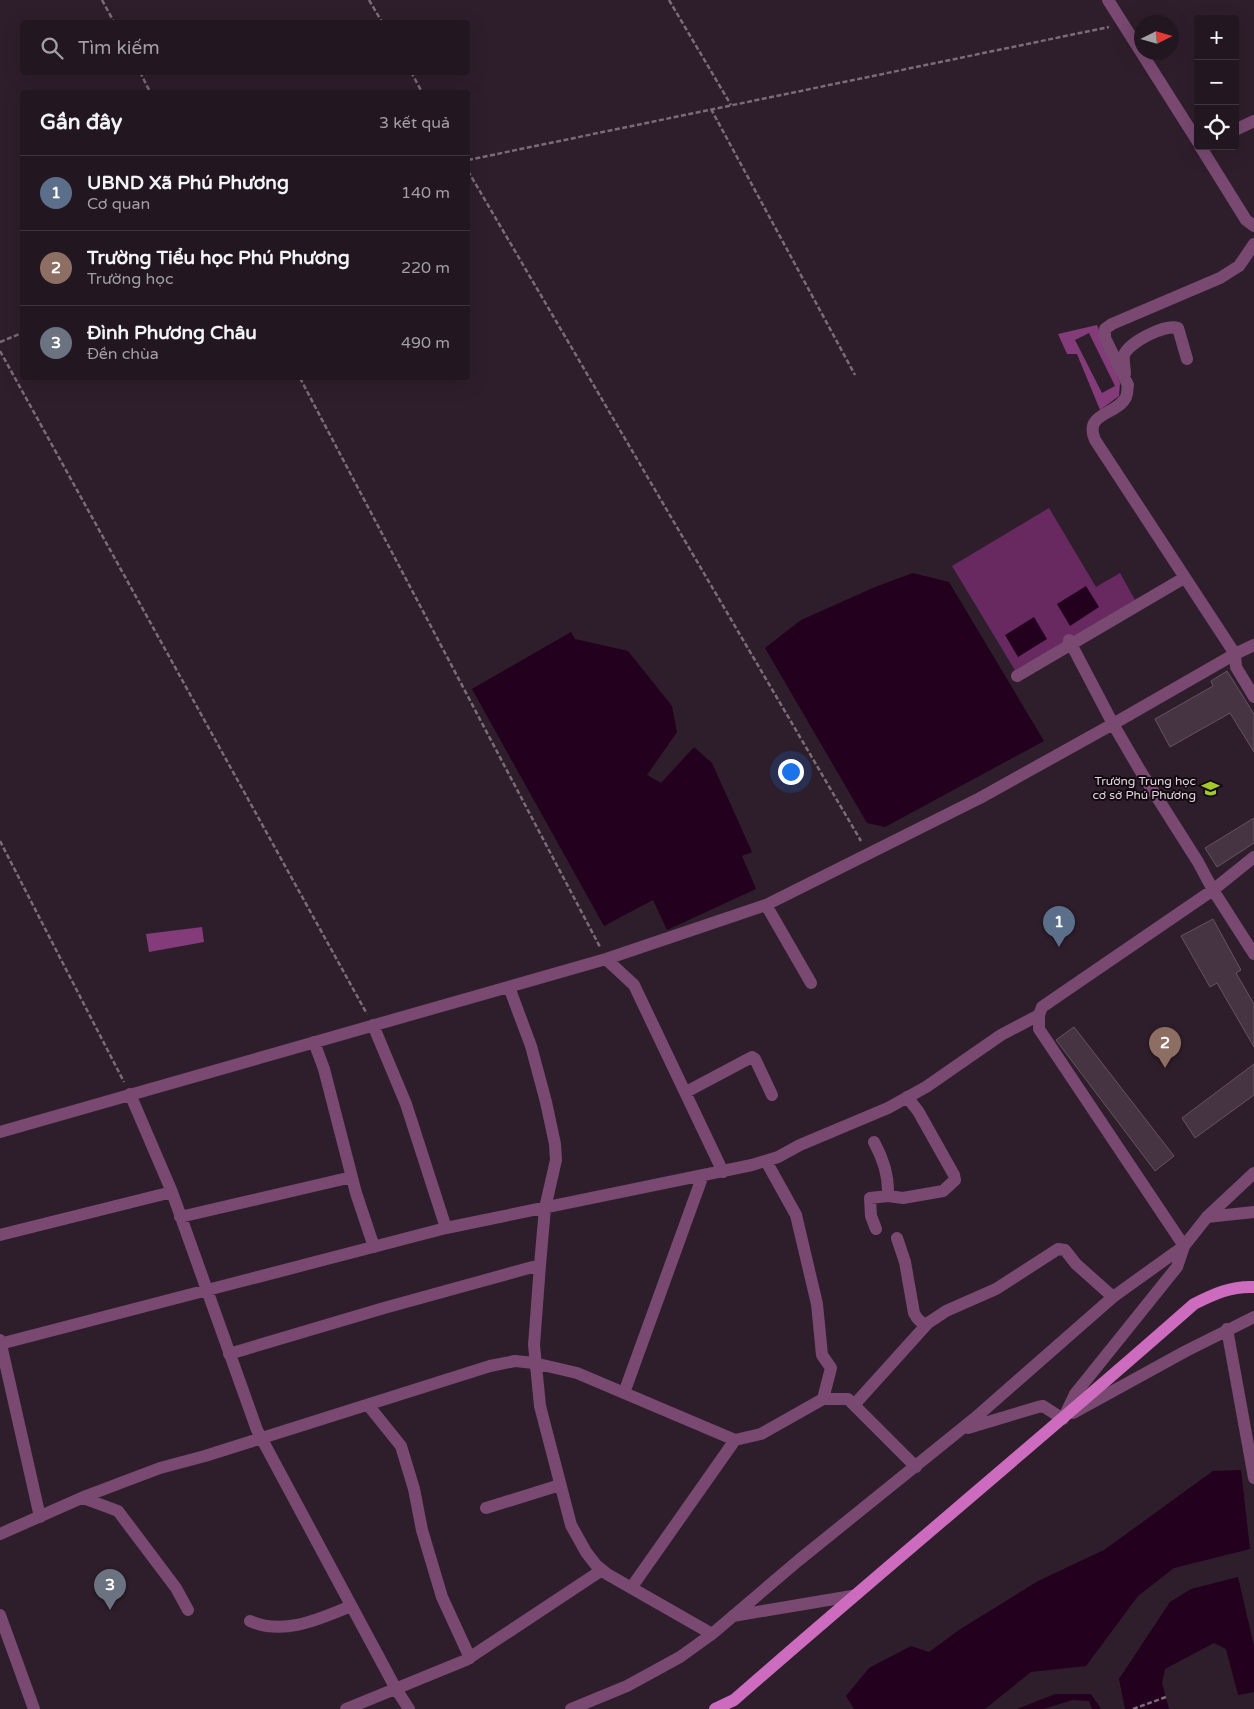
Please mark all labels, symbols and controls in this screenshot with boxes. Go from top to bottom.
north arrow [1134,15,1179,60]
map controls [1194,15,1239,150]
button: + [1194,15,1239,60]
search box [20,20,470,75]
icon: search [38,34,66,62]
text: Tìm kiếm [78,37,160,59]
button: − [1194,60,1239,105]
button: locate [1194,105,1239,150]
text: Gần đây [40,110,122,135]
text: 3 kết quả [379,113,450,133]
text: UBND Xã Phú Phương [87,172,289,194]
text: 1 [51,183,61,203]
text: 140 m [401,183,450,203]
text: Cơ quan [87,194,150,214]
text: Trường Tiểu học Phú Phương [87,247,350,269]
text: 2 [51,258,61,278]
text: 220 m [401,258,450,278]
text: Trường học [87,269,174,289]
text: Đình Phương Châu [87,322,257,344]
text: 3 [51,333,61,353]
text: 490 m [401,333,450,353]
text: Đền chùa [87,344,159,364]
your location [778,759,804,785]
place label: Trường Trung học cơ sở Phú Phương [1093,774,1196,802]
school or university icon: Trường Trung học cơ sở Phú Phương [1200,778,1220,798]
pin: 1 [1043,906,1075,947]
pin: 2 [1149,1027,1181,1068]
pin: 3 [94,1569,126,1610]

